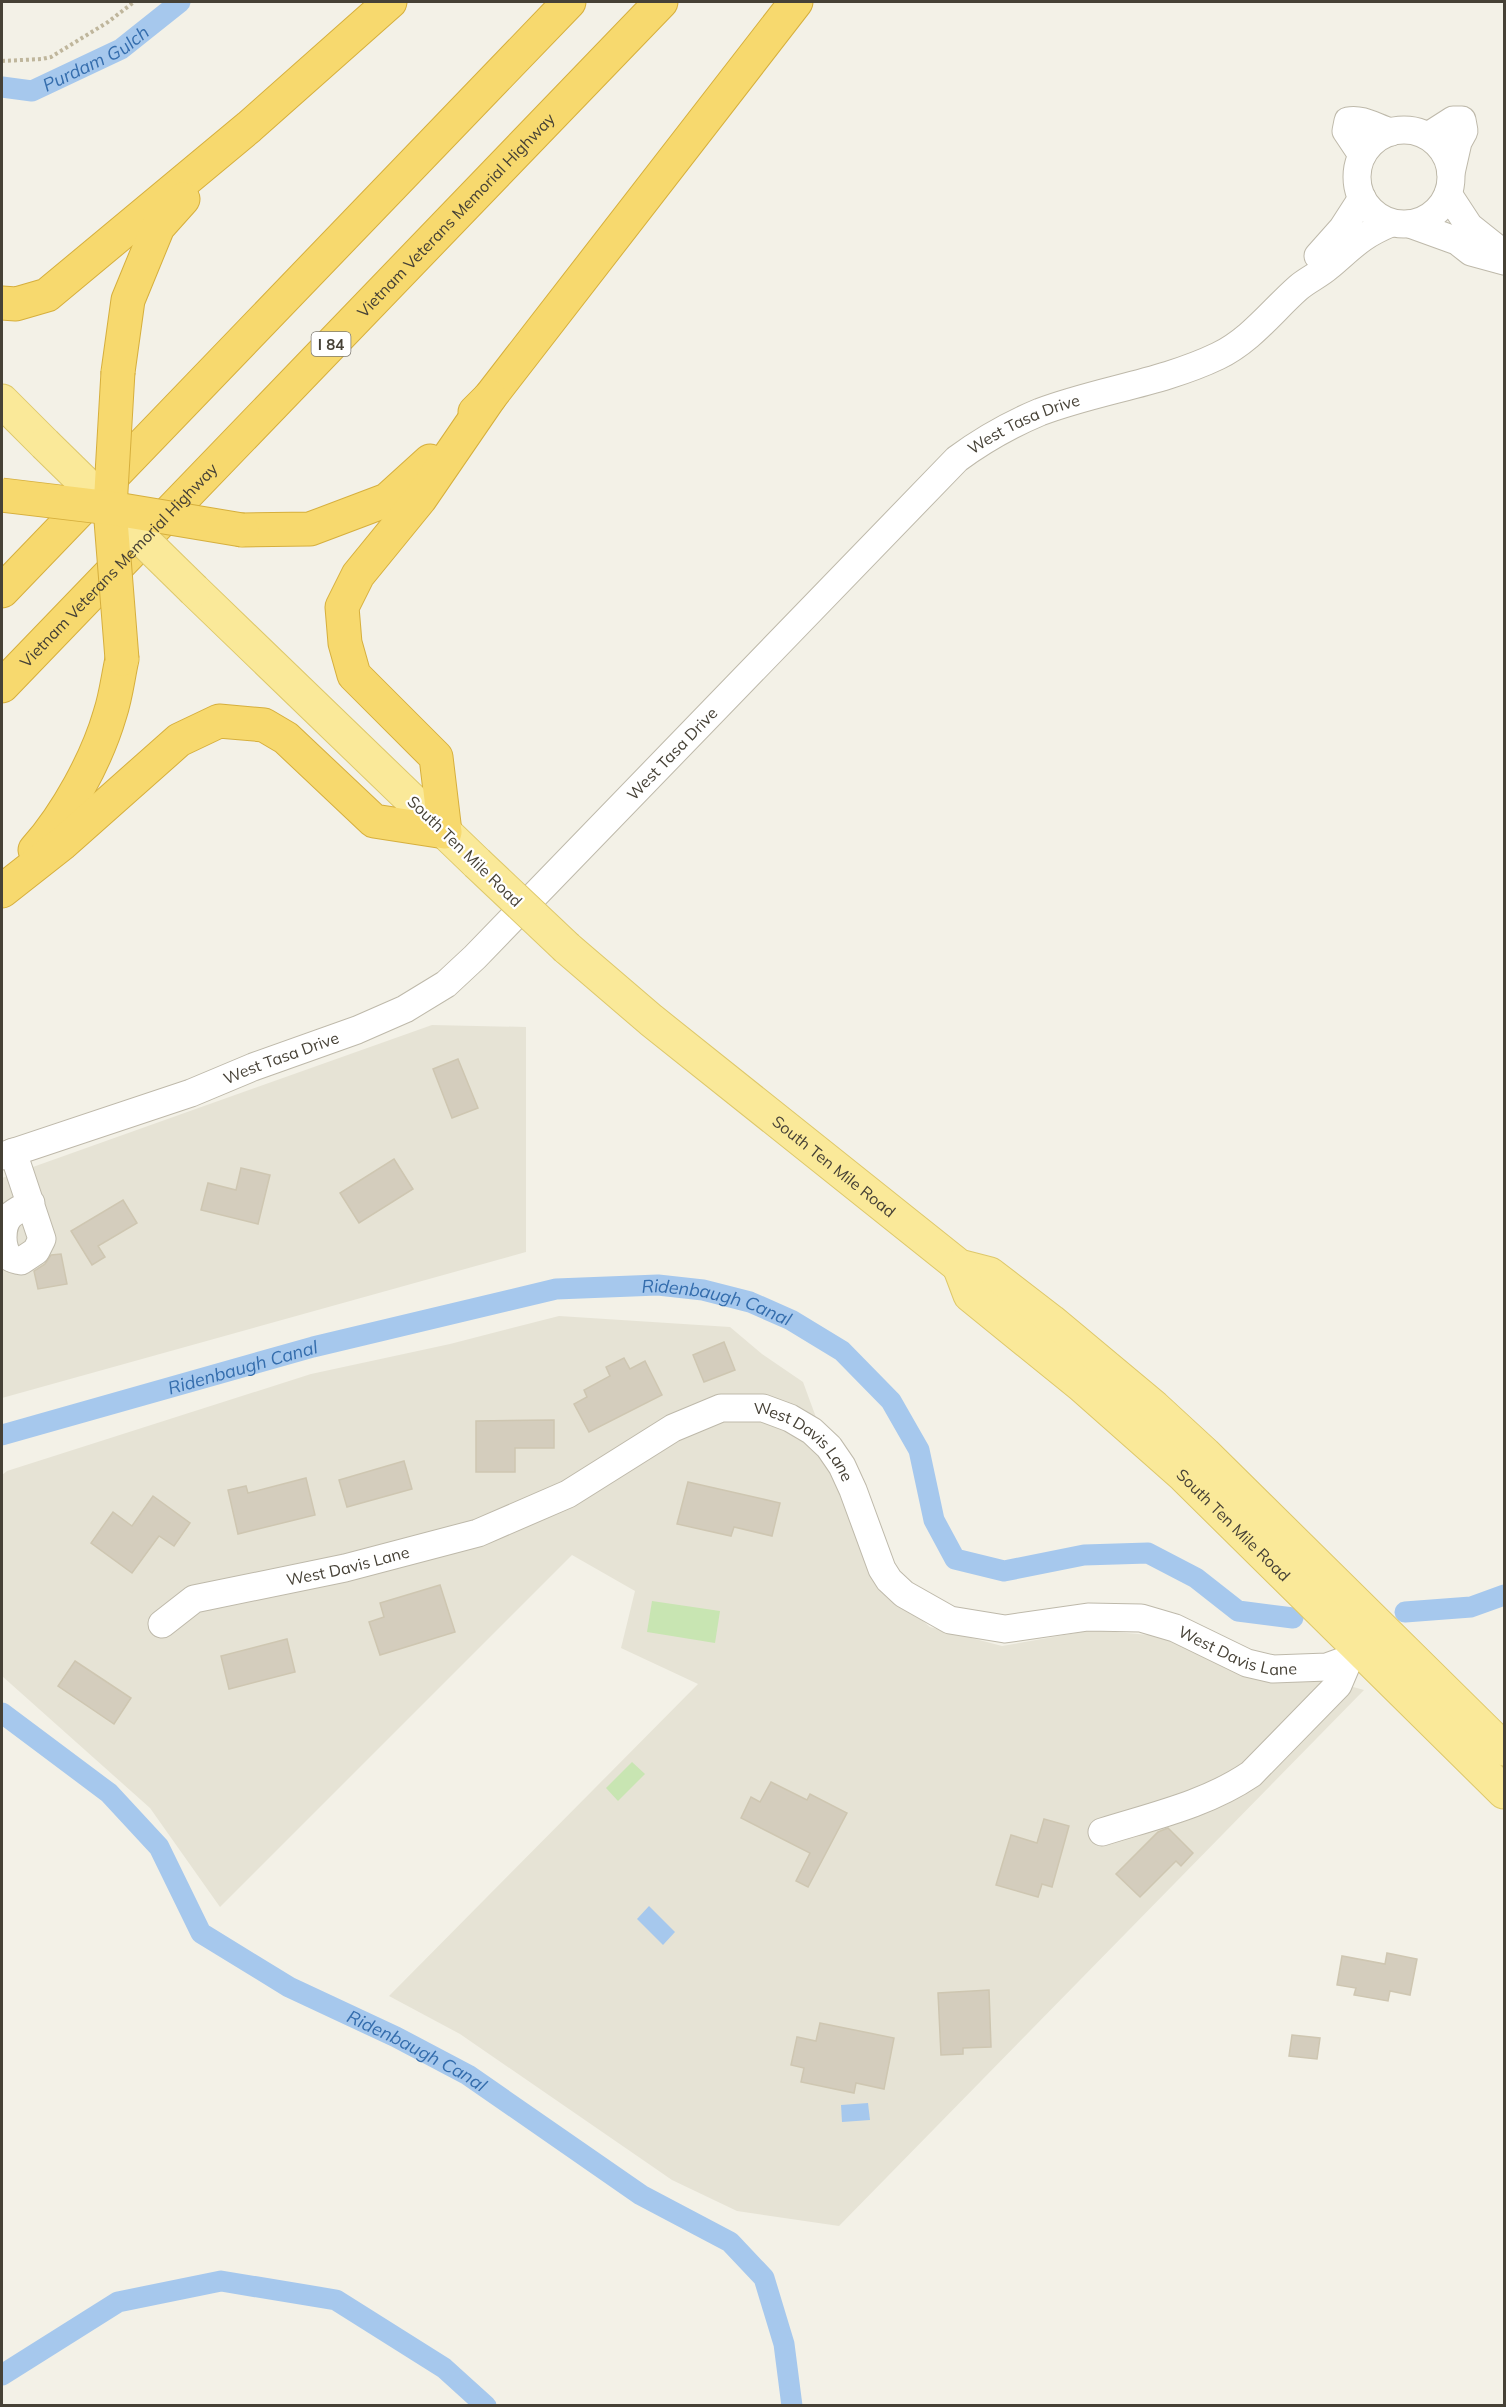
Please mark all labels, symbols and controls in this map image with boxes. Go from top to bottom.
water label: Purdam Gulch [39,20,153,96]
street label: Vietnam Veterans Memorial Highway [353,108,559,321]
road number: I 84 [312,332,350,356]
street label: West Tasa Drive [964,390,1082,458]
street label: Vietnam Veterans Memorial Highway [16,458,222,671]
street label: West Tasa Drive [622,703,721,804]
street label: South Ten Mile Road [404,791,526,911]
street label: West Tasa Drive [220,1027,342,1088]
street label: South Ten Mile Road [769,1111,900,1221]
water label: Ridenbaugh Canal [641,1273,796,1331]
water label: Ridenbaugh Canal [165,1335,320,1399]
street label: West Davis Lane [754,1398,858,1484]
street label: South Ten Mile Road [1173,1464,1295,1585]
street label: West Davis Lane [285,1542,411,1590]
street label: West Davis Lane [1175,1621,1297,1679]
water label: Ridenbaugh Canal [344,2004,492,2097]

